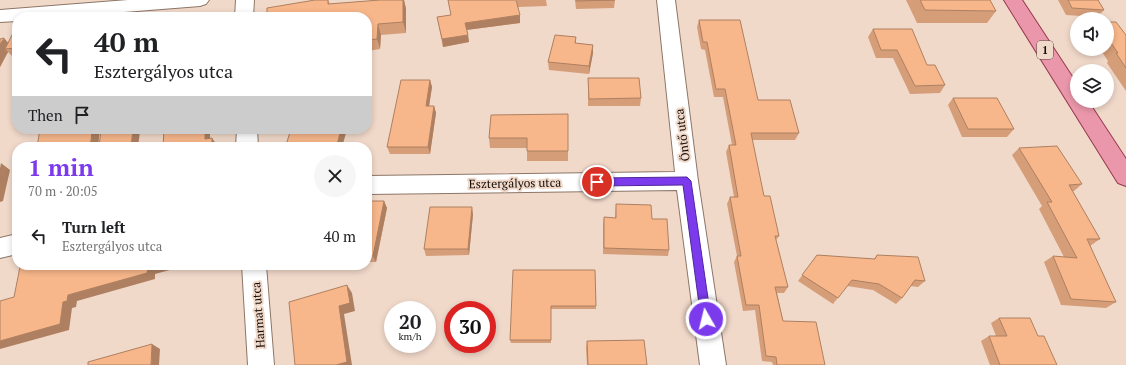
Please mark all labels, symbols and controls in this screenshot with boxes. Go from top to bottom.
map controls [1070,12,1114,108]
button: sound [1070,12,1114,56]
text: 40 m [94,23,159,60]
icon: left [28,28,80,80]
road number: 1 [1037,41,1053,59]
text: Esztergályos utca [94,59,233,83]
button: layers [1070,64,1114,108]
icon: arrive [71,104,93,126]
text: Then [28,105,63,125]
street label: Öntő utca [671,108,693,162]
text: 1 min [28,151,94,183]
button: close [314,155,356,197]
pin [580,165,614,199]
icon: arrive [586,171,608,193]
street label: Esztergályos utca [469,175,561,191]
text: 70 m · 20:05 [28,182,98,200]
text: Turn left [62,217,126,237]
icon: left [28,225,50,247]
text: 40 m [323,226,356,246]
text: Esztergályos utca [62,237,162,255]
street label: Harmat utca [248,281,268,349]
position arrow [685,298,727,340]
speed limit sign: 30 [444,301,496,353]
text: 20 [399,308,421,335]
text: km/h [398,330,422,343]

